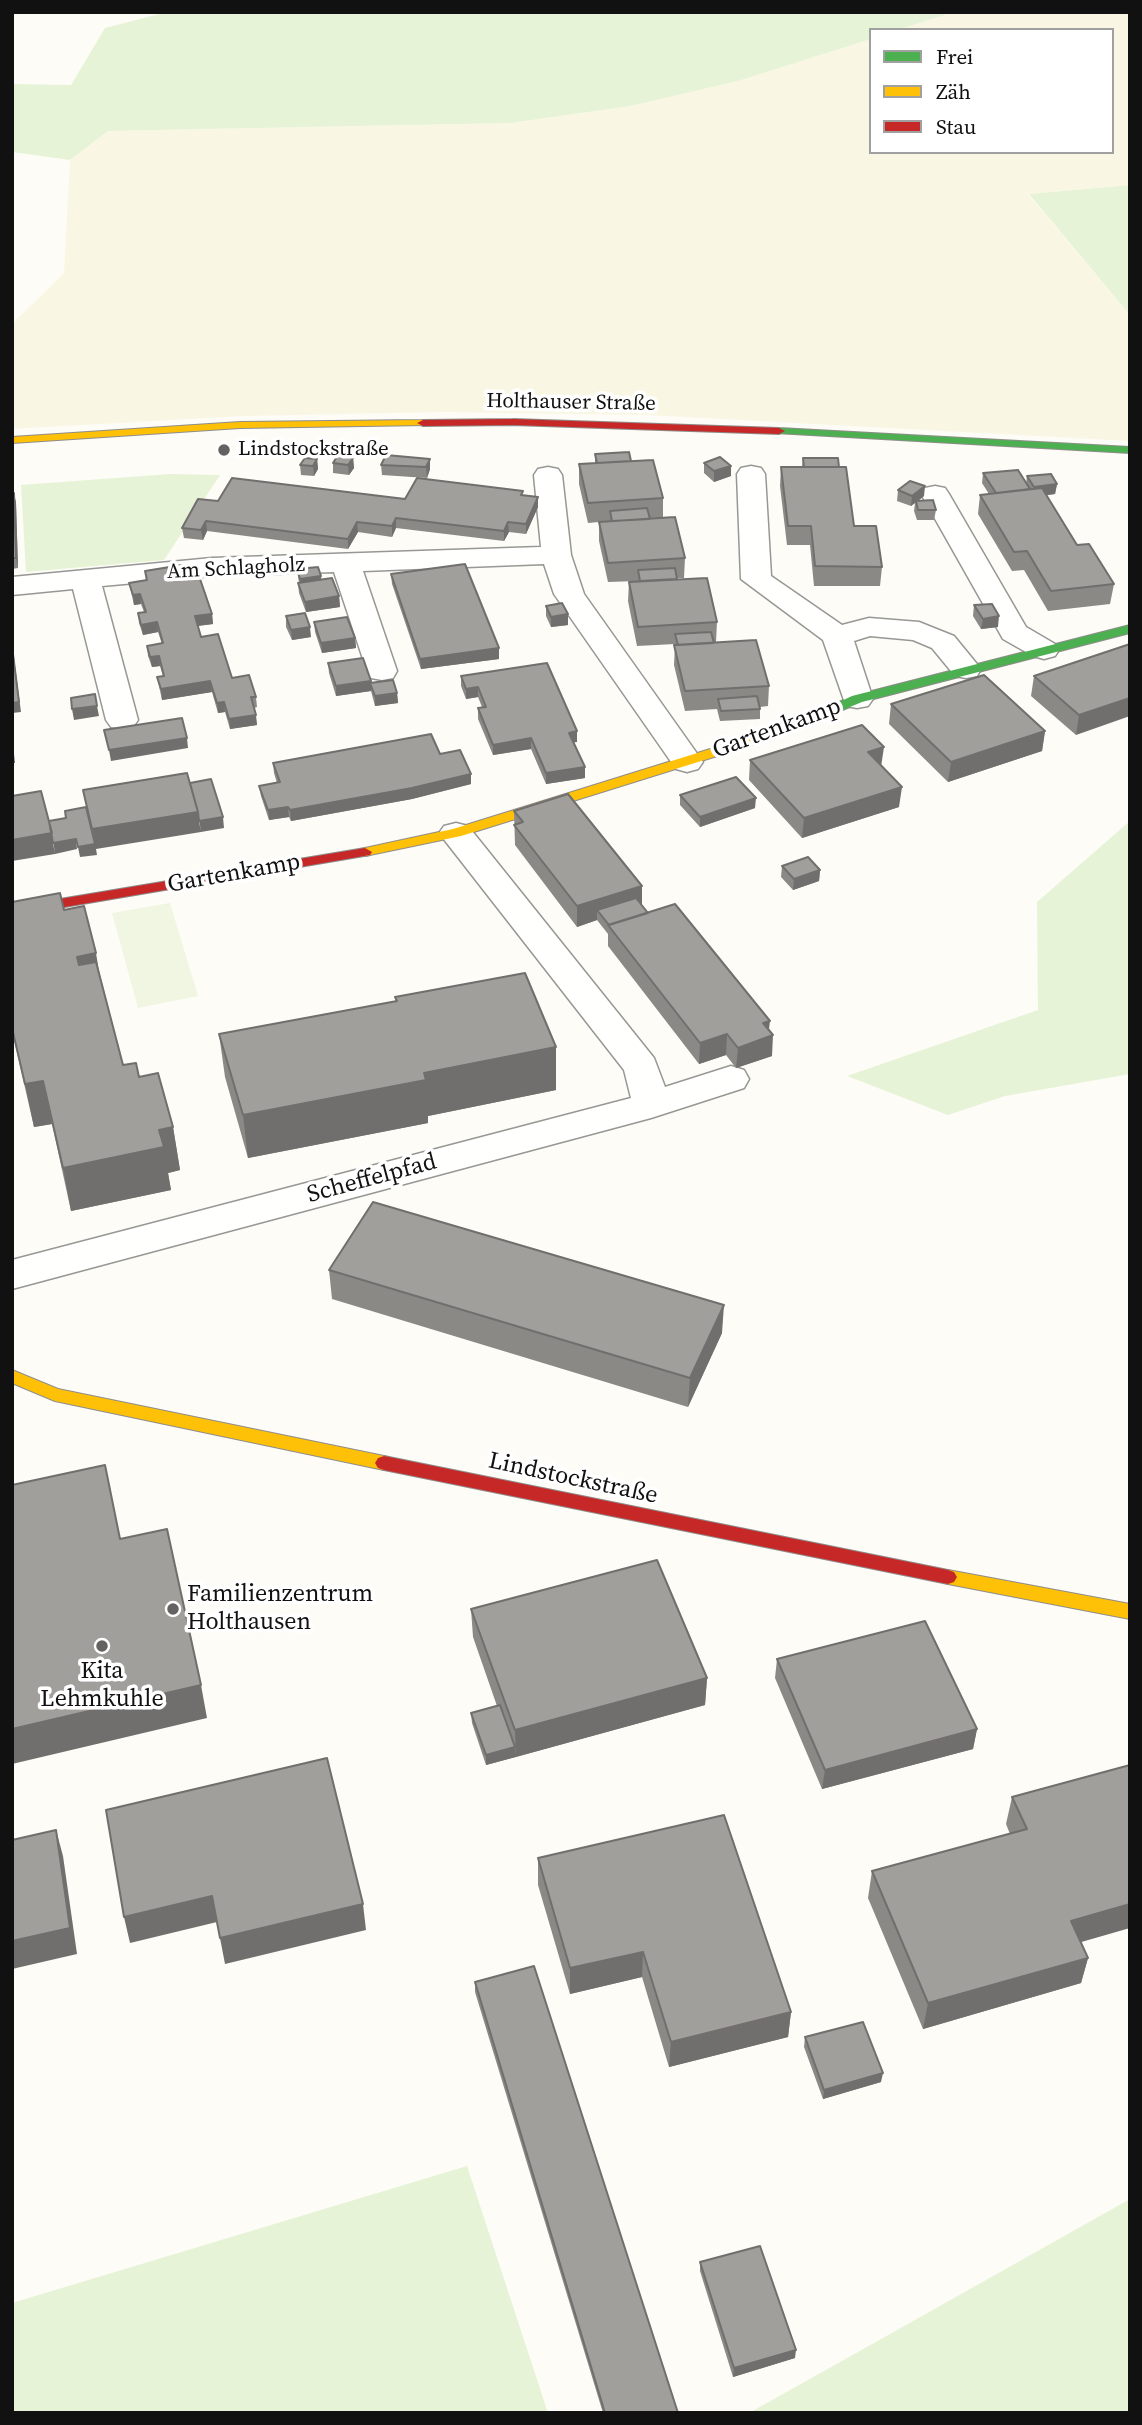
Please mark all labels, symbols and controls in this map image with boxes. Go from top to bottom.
legend [869,28,1114,154]
text: Frei [936,42,973,71]
text: Zäh [936,77,971,106]
text: Stau [936,112,976,141]
street label: Holthauser Straße [486,389,656,417]
place label: Lindstockstraße [238,437,389,463]
marker: Lindstockstraße [216,442,232,458]
street label: Am Schlagholz [166,553,306,585]
street label: Gartenkamp [709,693,845,765]
street label: Gartenkamp [165,848,303,900]
street label: Scheffelpfad [304,1148,440,1210]
street label: Lindstockstraße [486,1447,660,1511]
place label: Familienzentrum Holthausen [187,1581,373,1637]
marker: Familienzentrum Holthausen [165,1601,181,1617]
marker: Kita Lehmkuhle [94,1638,110,1654]
place label: Kita Lehmkuhle [40,1658,164,1714]

